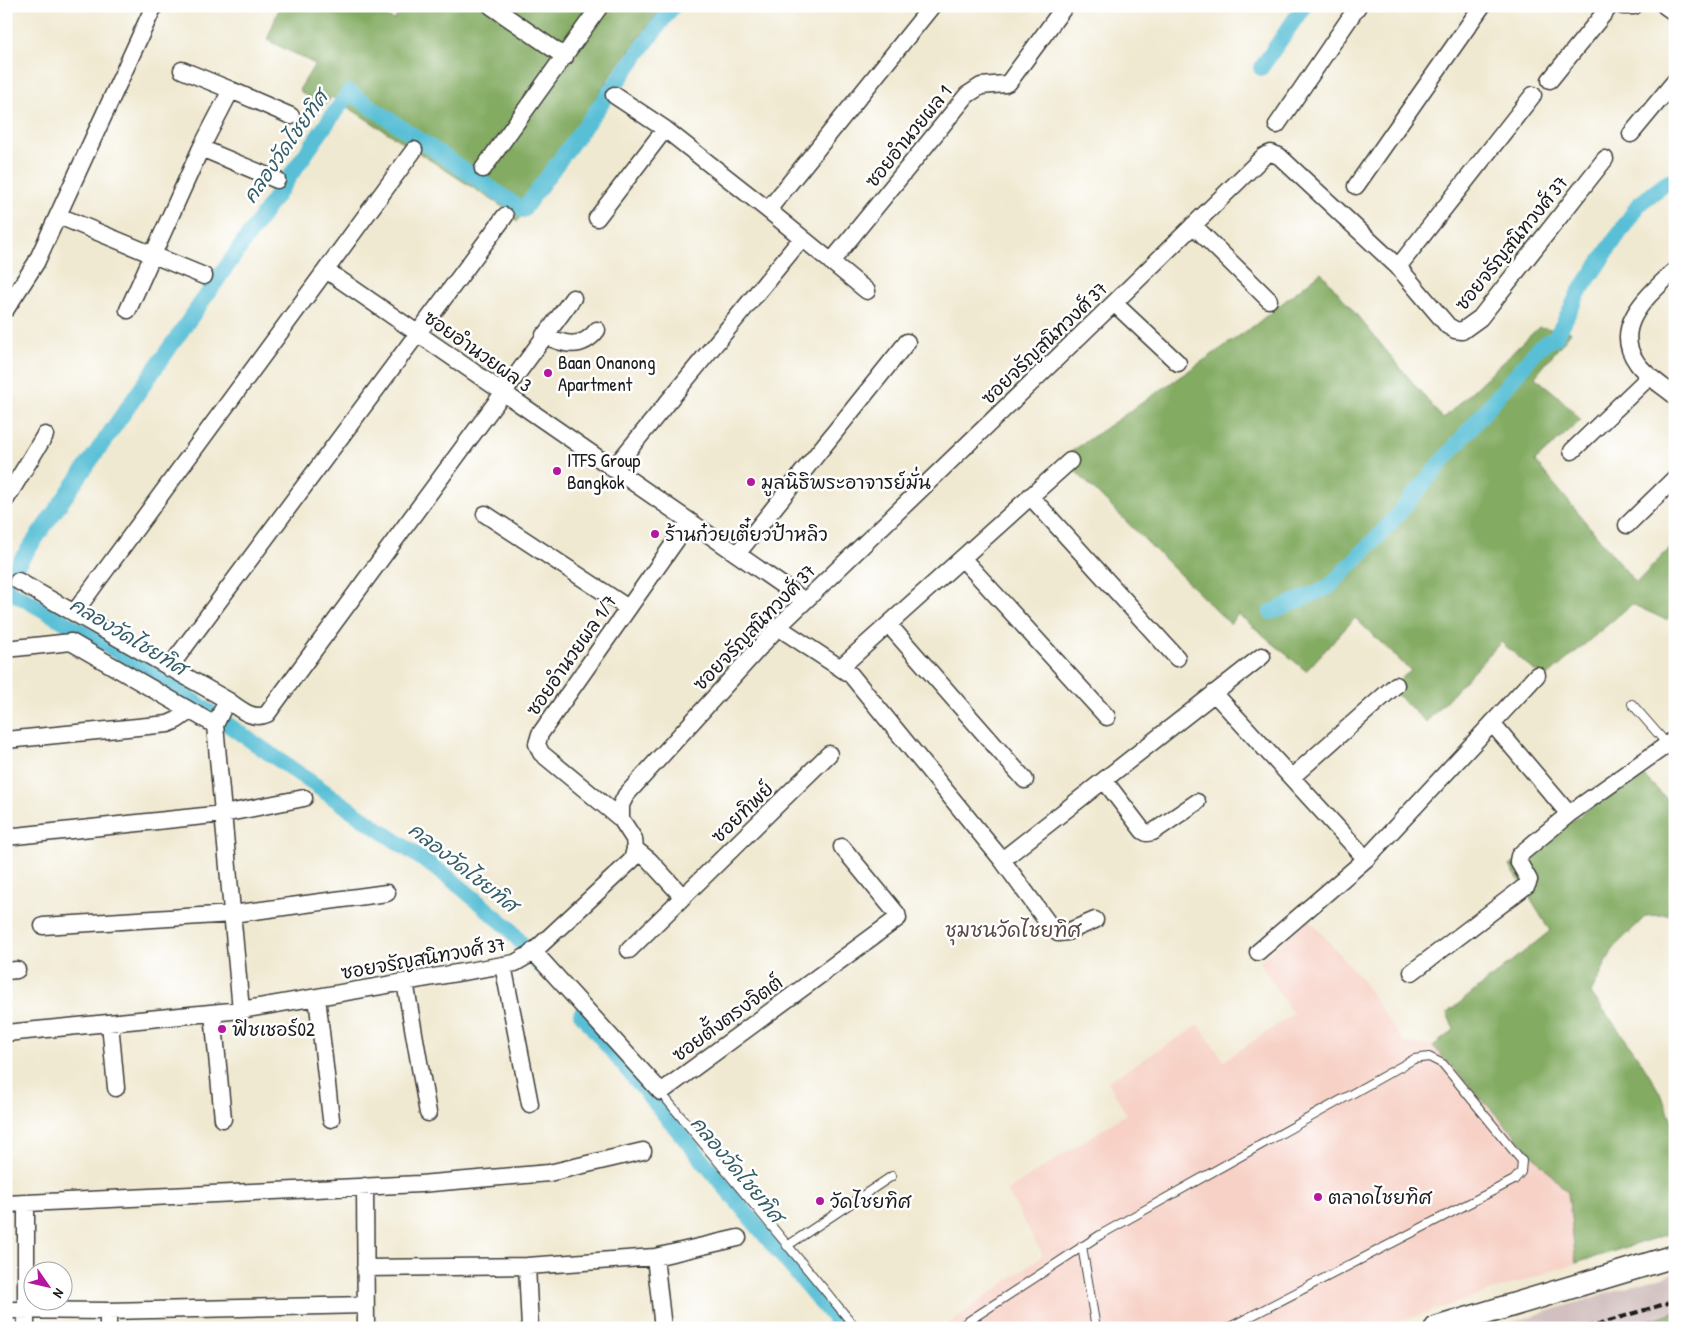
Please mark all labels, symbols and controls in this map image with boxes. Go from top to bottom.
street label: ซอยอำนวยผล 1 [859,79,957,193]
water label: คลองวัดไชยทิศ [236,82,336,208]
street label: ซอยจรัญสนิทวงศ์ 37 [1449,170,1573,316]
street label: ซอยจรัญสนิทวงศ์ 37 [975,276,1113,410]
street label: ซอยอำนวยผล 3 [419,304,537,398]
place label: Baan Onanong Apartment [558,349,655,397]
marker: Baan Onanong Apartment [542,367,554,379]
place label: ITFS Group Bangkok [567,447,640,495]
marker: ITFS Group Bangkok [551,465,563,477]
place label: มูลนิธิพระอาจารย์มั่น [761,466,931,497]
marker: มูลนิธิพระอาจารย์มั่น [745,476,757,488]
place label: ร้านก๋วยเตี๋ยวป้าหลิว [665,517,828,547]
marker: ร้านก๋วยเตี๋ยวป้าหลิว [649,528,661,540]
street label: ซอยจรัญสนิทวงศ์ 37 [687,558,821,696]
street label: ซอยอำนวยผล 1/7 [520,589,622,721]
water label: คลองวัดไชยทิศ [65,590,195,683]
street label: ซอยทิพย์ [705,776,779,848]
water label: คลองวัดไชยทิศ [403,816,527,920]
district label: ชุมชนวัดไชยทิศ [945,916,1082,946]
street label: ซอยจรัญสนิทวงศ์ 37 [339,931,507,985]
street label: ซอยตั้งตรงจิตต์ [665,967,788,1067]
place label: ฟิชเชอร์02 [232,1016,315,1042]
marker: ฟิชเชอร์02 [216,1023,228,1035]
water label: คลองวัดไชยทิศ [685,1110,793,1231]
place label: ตลาดไชยทิศ [1328,1184,1432,1210]
place label: วัดไชยทิศ [830,1188,912,1214]
marker: ตลาดไชยทิศ [1312,1191,1324,1203]
marker: วัดไชยทิศ [814,1195,826,1207]
north arrow [22,1262,72,1312]
text: N [49,1285,69,1302]

